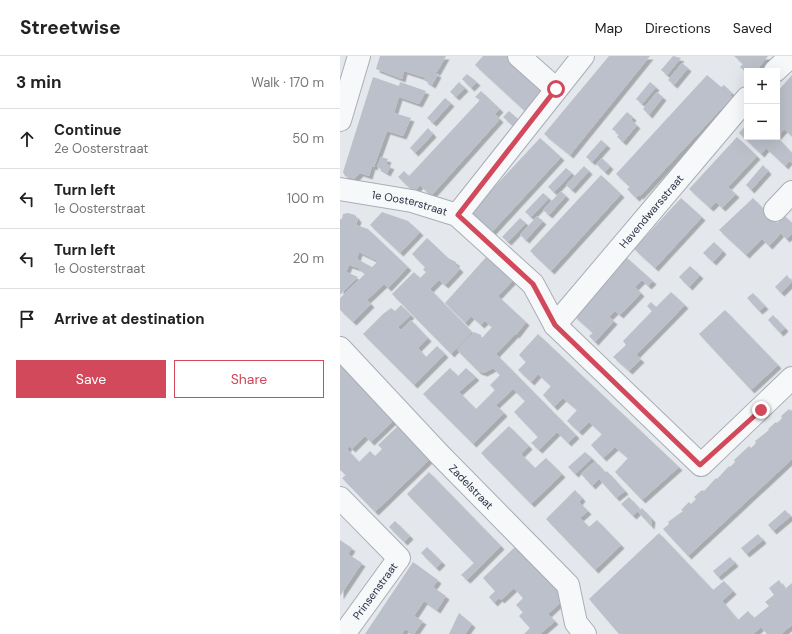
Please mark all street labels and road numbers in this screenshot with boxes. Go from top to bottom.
street label: Havendwarsstraat [616,172,686,251]
street label: 1e Oosterstraat [371,187,449,219]
street label: Zadelstraat [446,461,496,512]
street label: Prinsenstraat [350,560,400,622]

